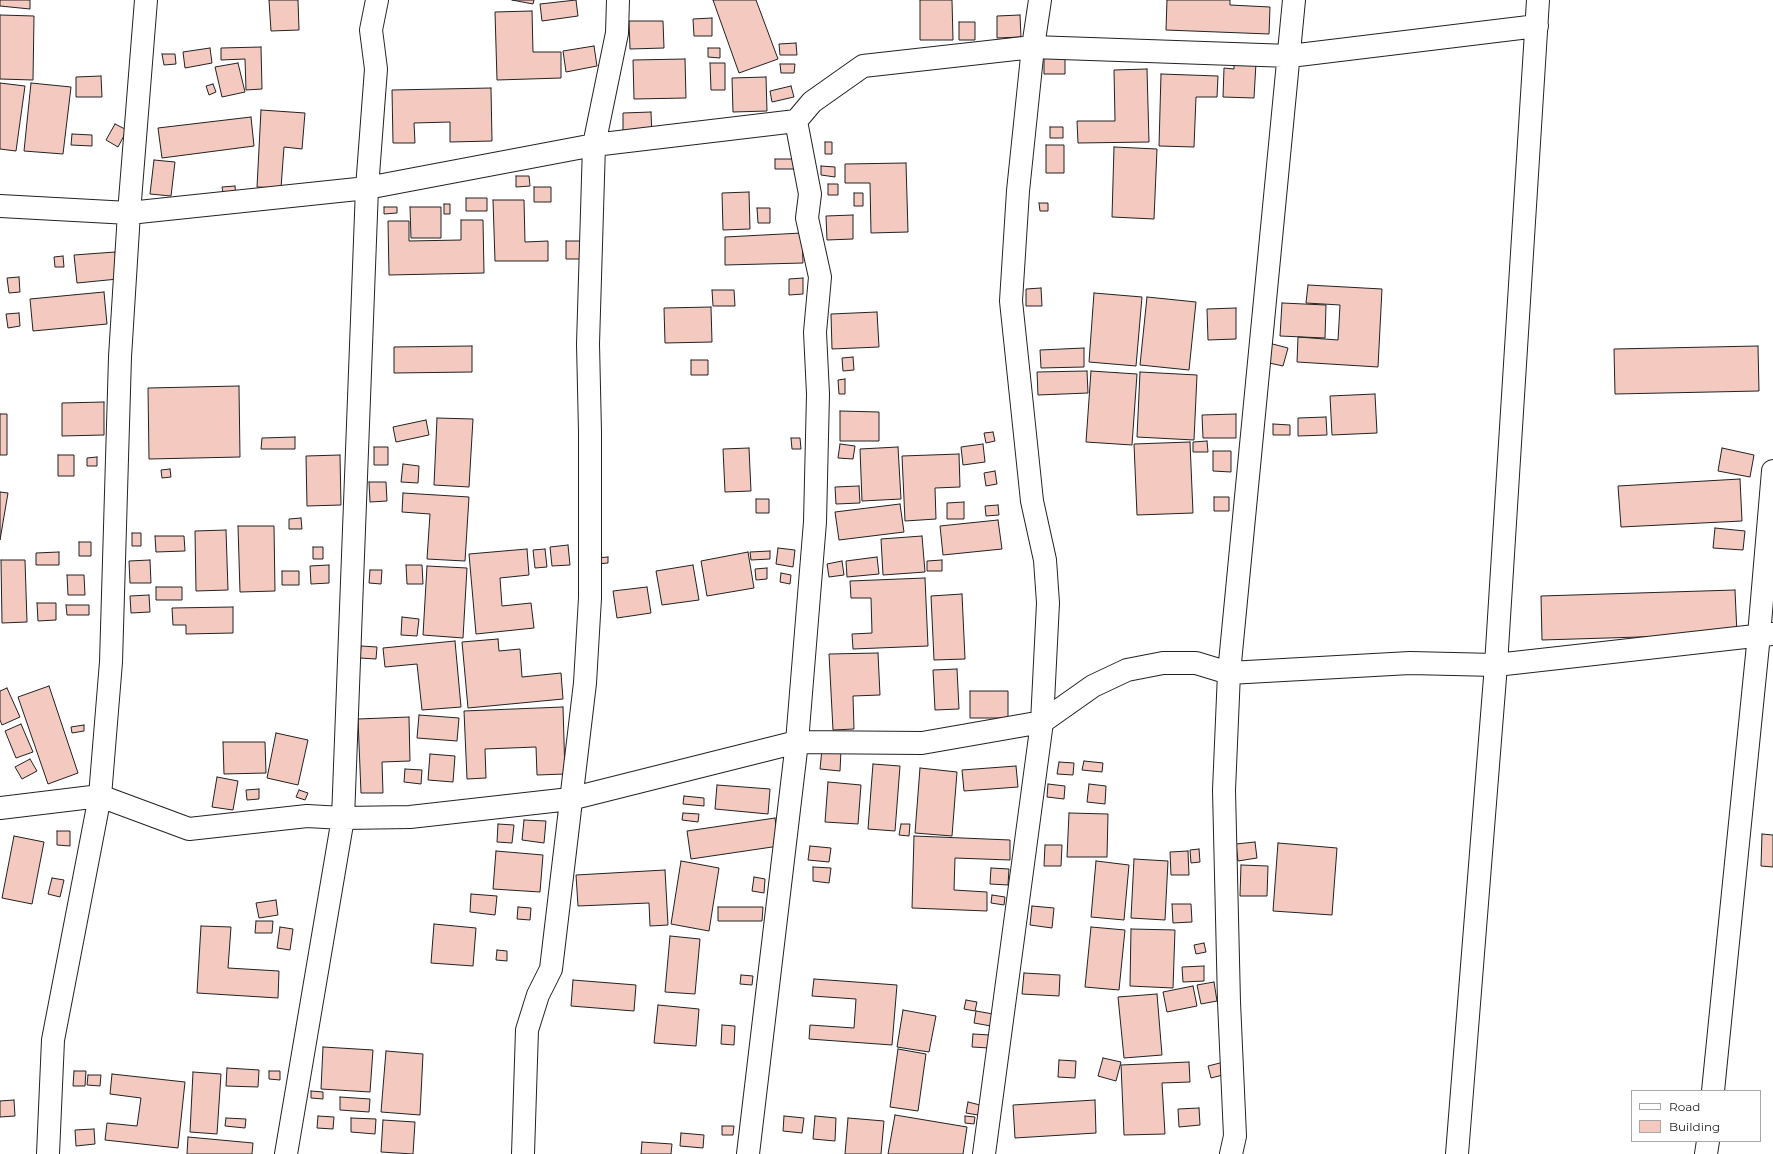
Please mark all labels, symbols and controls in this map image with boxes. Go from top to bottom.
legend [1631,1090,1761,1142]
text: Road [1669,1099,1700,1114]
text: Building [1669,1119,1720,1134]

